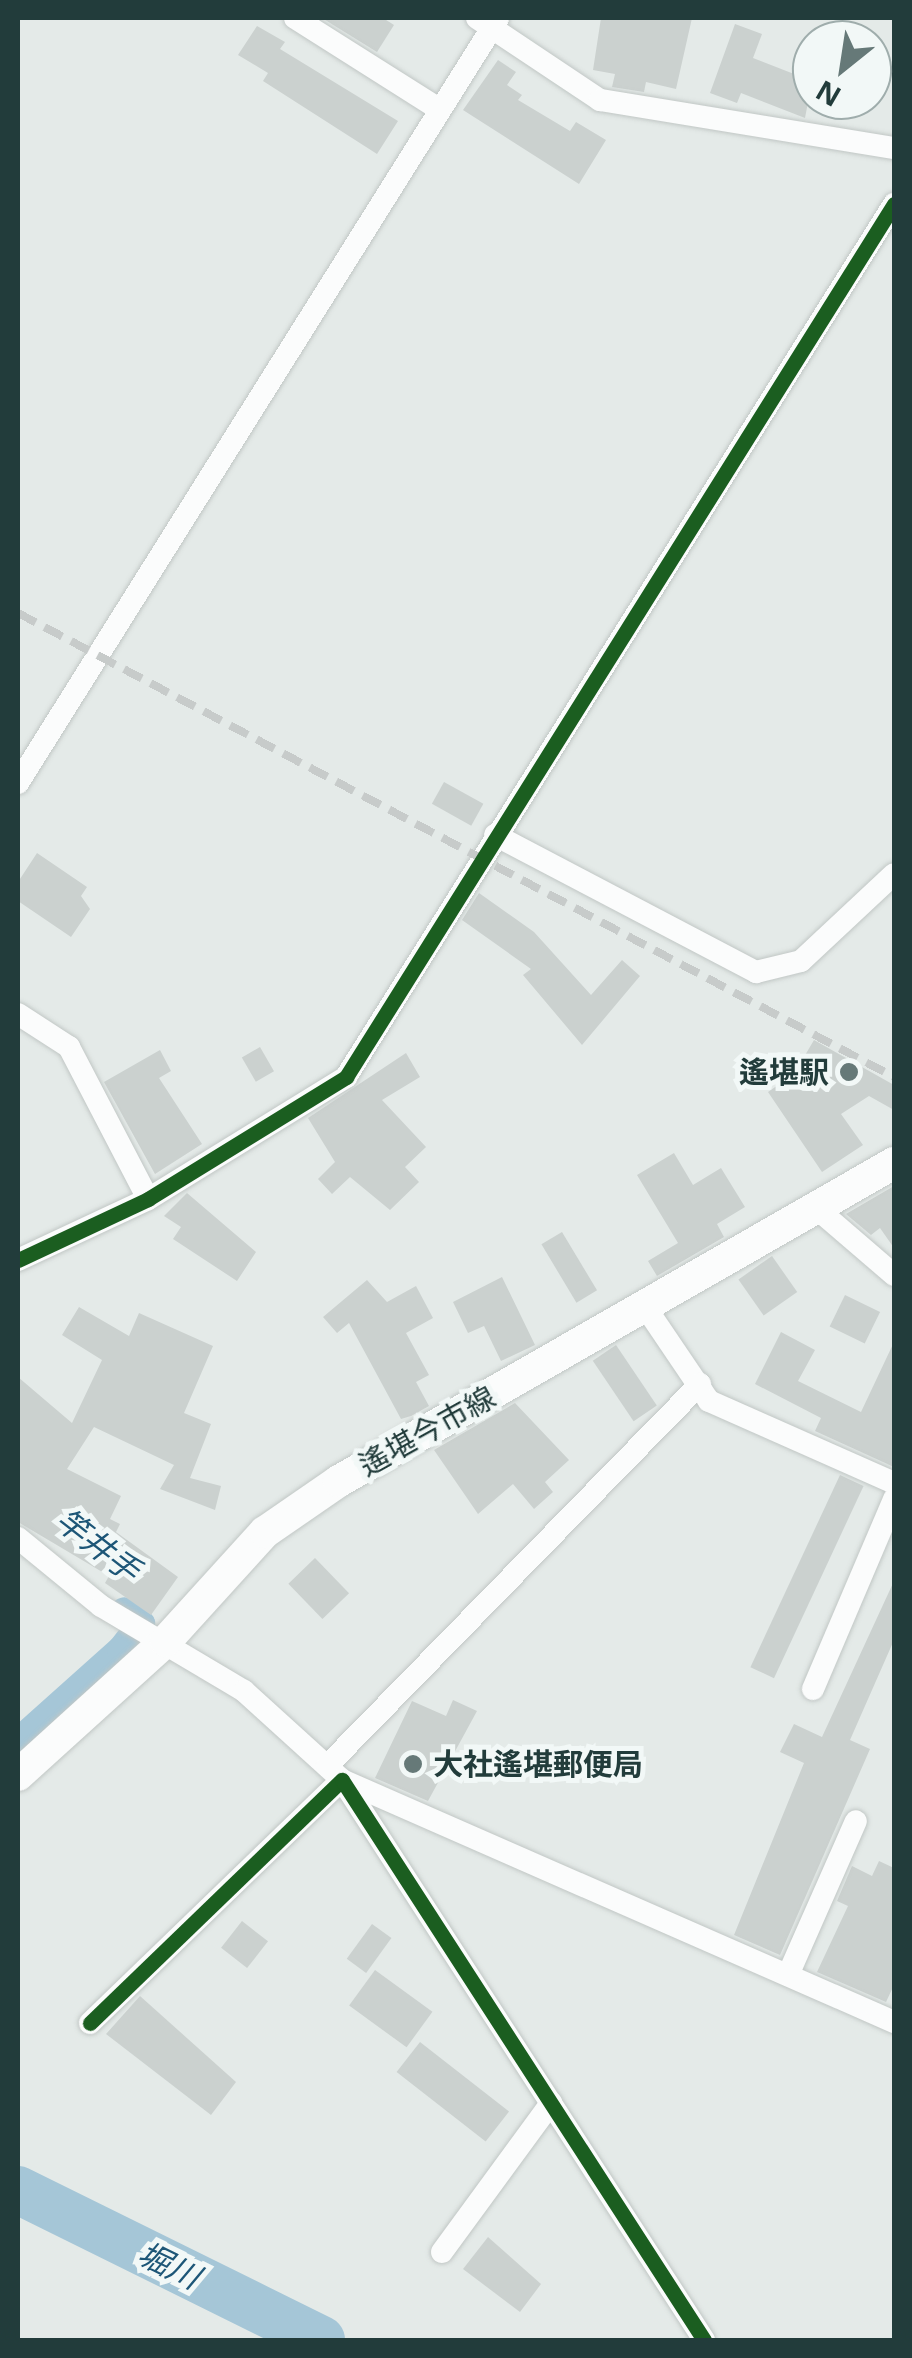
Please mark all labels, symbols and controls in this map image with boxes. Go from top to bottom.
north arrow [792,20,892,120]
text: N [809,72,847,116]
place label: 遙堪駅 [739,1054,829,1090]
marker: 遙堪駅 [838,1061,860,1083]
street label: 遙堪今市線 [353,1379,501,1483]
water label: 竿井手 [48,1500,148,1590]
place label: 大社遙堪郵便局 [433,1746,643,1782]
marker: 大社遙堪郵便局 [402,1753,424,1775]
water label: 堀川 [132,2234,206,2296]

